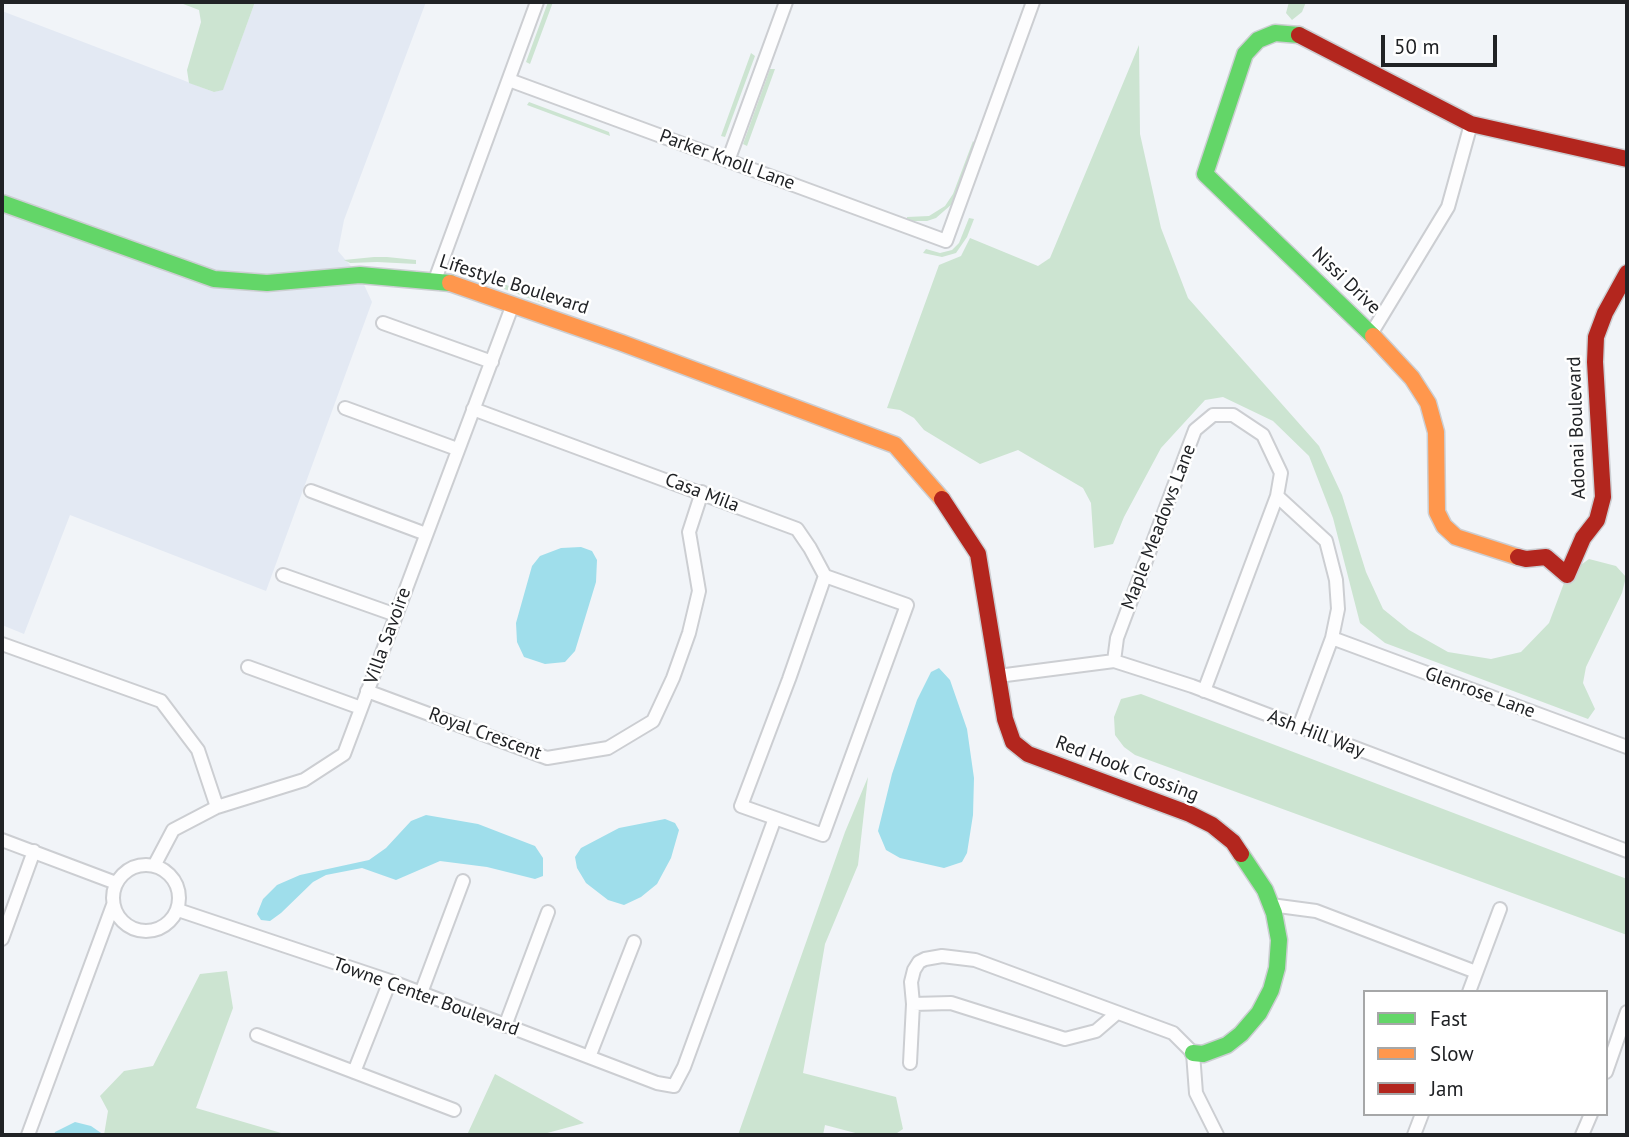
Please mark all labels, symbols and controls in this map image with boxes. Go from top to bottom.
scale bar [1384,21,1500,65]
text: 50 m [1394,33,1440,60]
street label: Parker Knoll Lane [656,125,798,195]
street label: Nissi Drive [1307,243,1385,319]
street label: Lifestyle Boulevard [437,250,591,320]
street label: Adonai Boulevard [1563,356,1591,500]
street label: Maple Meadows Lane [1117,441,1201,613]
street label: Casa Mila [662,468,742,518]
street label: Villa Savoire [360,584,416,688]
street label: Glenrose Lane [1422,663,1538,723]
street label: Royal Crescent [425,703,545,765]
street label: Ash Hill Way [1264,705,1368,763]
street label: Red Hook Crossing [1052,731,1202,807]
street label: Towne Center Boulevard [330,953,522,1041]
legend [1363,990,1608,1116]
text: Fast [1430,1005,1467,1032]
text: Slow [1430,1040,1474,1067]
text: Jam [1430,1075,1464,1102]

